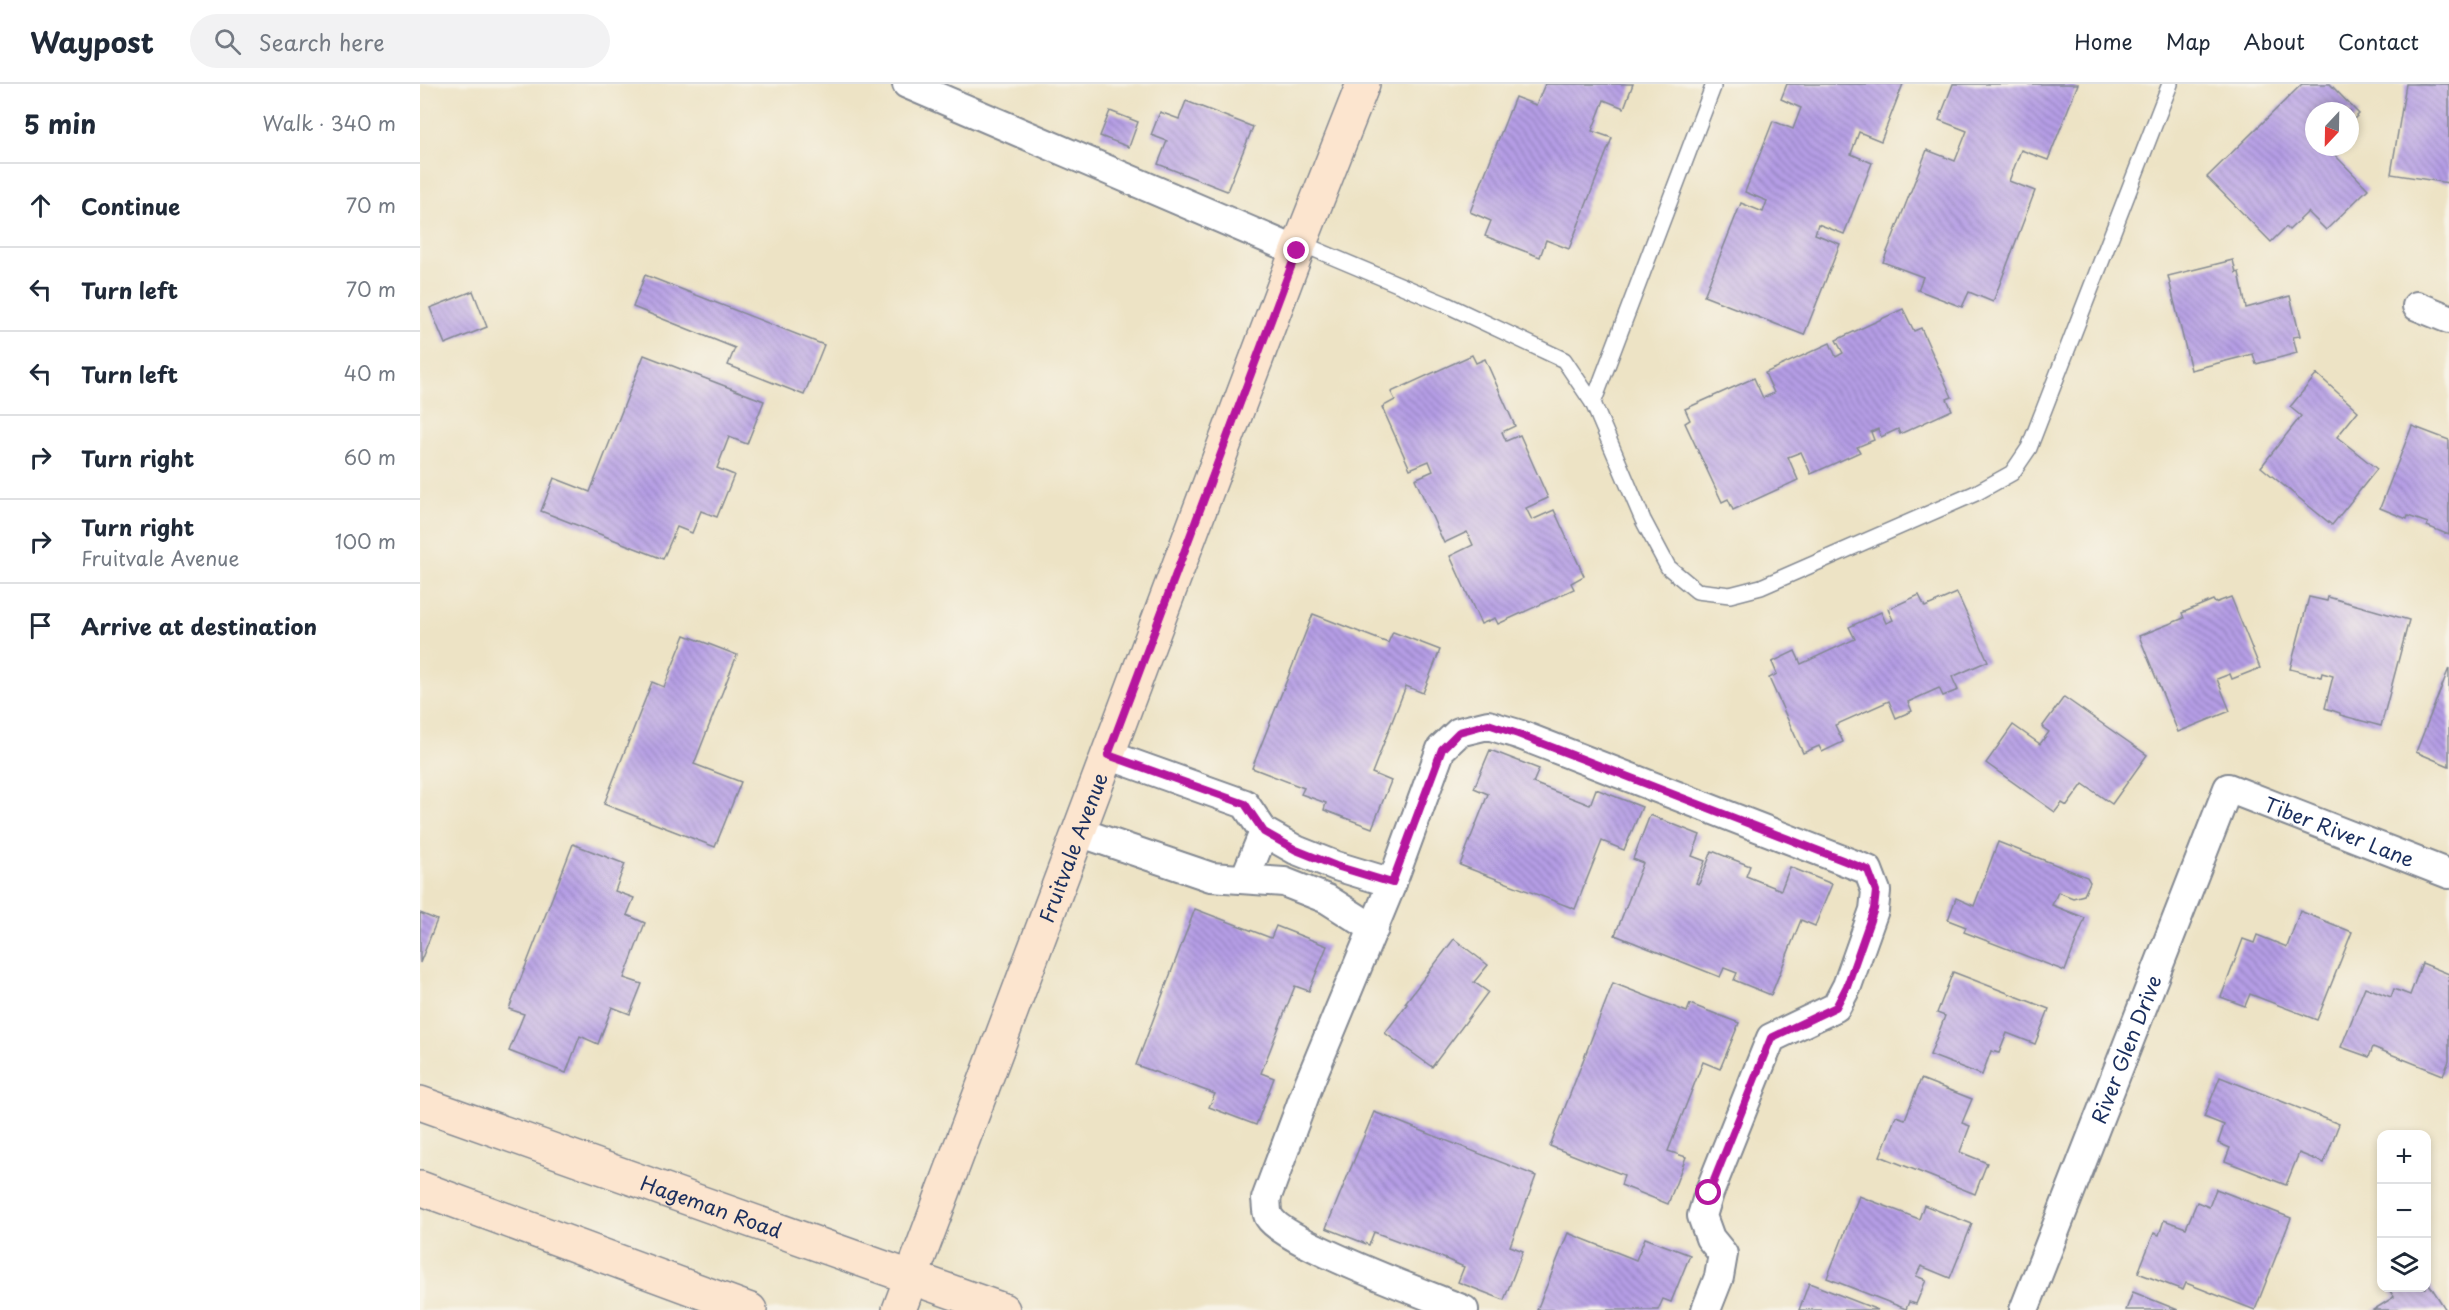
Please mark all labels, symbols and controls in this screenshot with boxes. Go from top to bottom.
search box [190,14,610,68]
text: Waypost [30,20,154,63]
icon: search [211,25,244,58]
text: Search here [259,25,385,58]
text: Home [2074,25,2133,57]
text: Map [2166,25,2211,57]
text: About [2244,25,2305,57]
text: Contact [2338,25,2419,57]
north arrow [2305,102,2359,156]
text: 5 min [24,104,96,143]
text: Walk · 340 m [263,108,396,138]
icon: ahead [24,189,57,222]
text: Continue [81,189,180,222]
text: 70 m [346,190,396,220]
route end [1283,237,1309,263]
icon: left [24,273,57,306]
text: Turn left [81,273,178,306]
text: 70 m [346,274,396,304]
icon: left [24,357,57,390]
text: Turn left [81,357,178,390]
text: 40 m [344,358,396,388]
icon: right [24,441,57,474]
text: Turn right [81,441,194,474]
text: 60 m [344,442,396,472]
text: Turn right [81,510,194,543]
icon: right [24,525,57,558]
text: 100 m [335,526,396,556]
text: Fruitvale Avenue [81,543,239,573]
icon: arrive [24,609,57,642]
text: Arrive at destination [81,609,317,642]
street label: Fruitvale Avenue [1031,768,1115,927]
street label: Tiber River Lane [2260,789,2419,874]
street label: River Glen Drive [2083,970,2169,1128]
map controls [2377,1130,2431,1292]
button: + [2377,1130,2431,1184]
street label: Hageman Road [636,1167,786,1245]
route start [1695,1179,1721,1205]
button: − [2377,1184,2431,1238]
button: layers [2377,1238,2431,1292]

